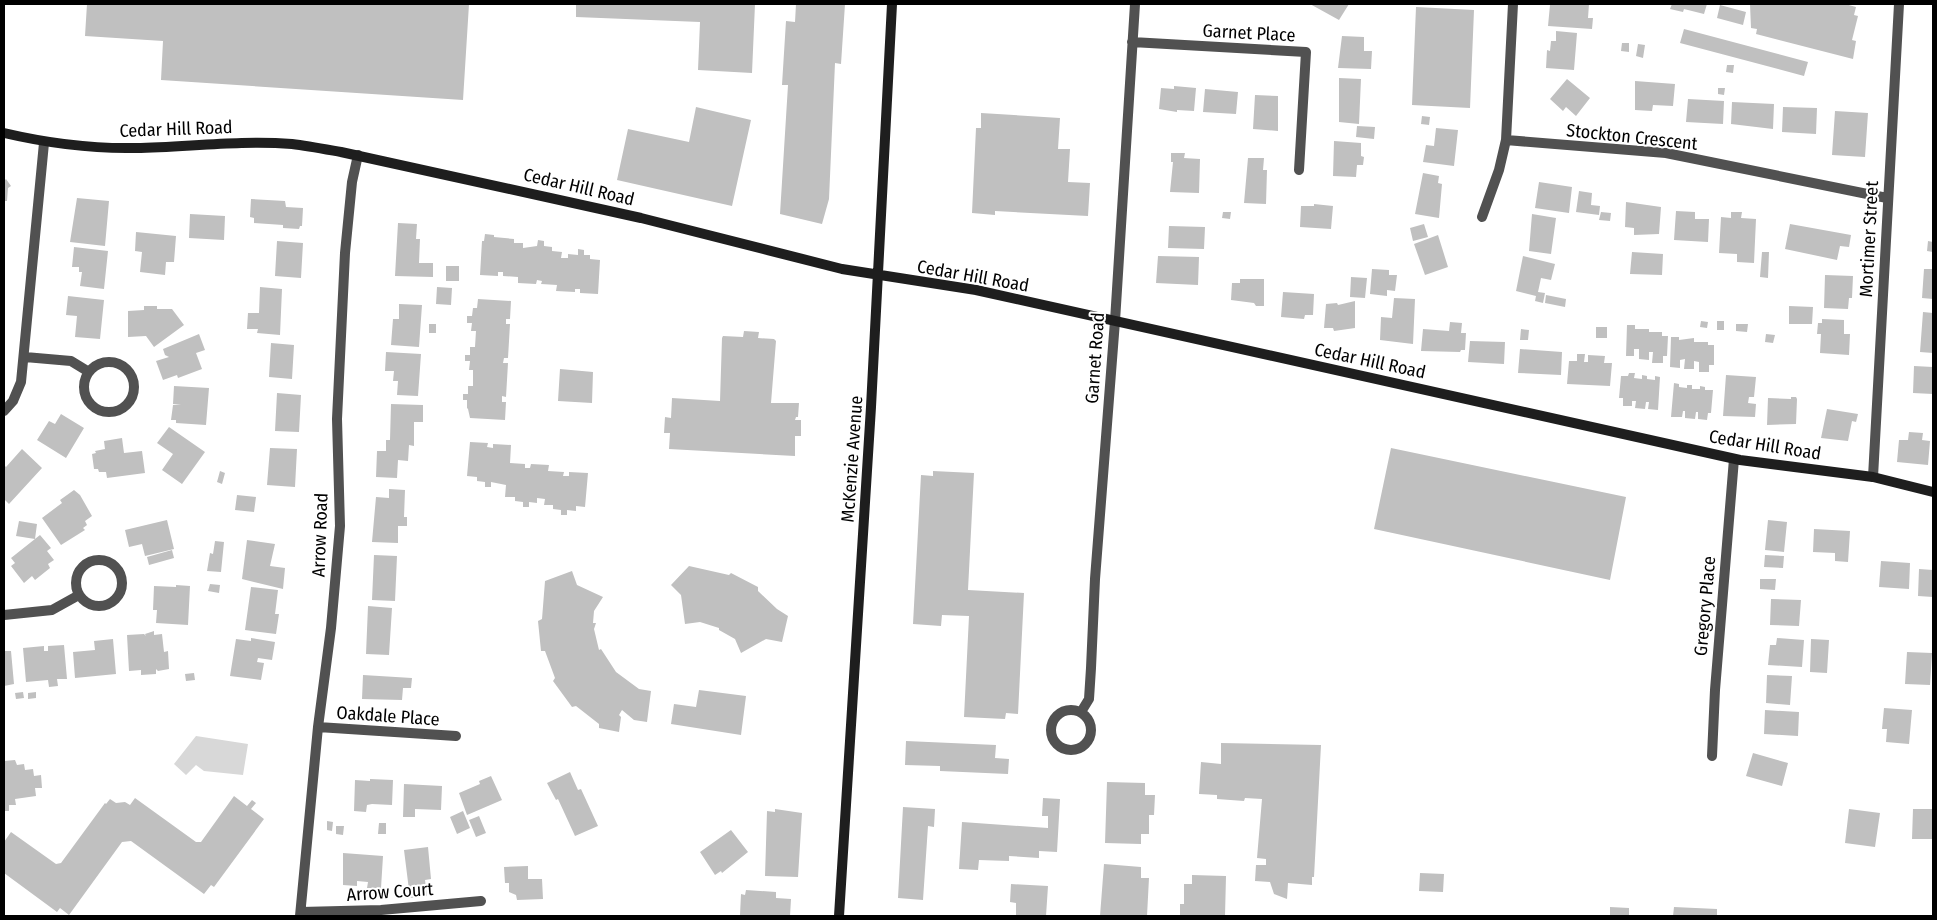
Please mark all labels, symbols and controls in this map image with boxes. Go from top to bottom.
street label: Garnet Place [1202,20,1296,46]
street label: Cedar Hill Road [119,116,233,142]
street label: Stockton Crescent [1565,119,1699,155]
street label: Cedar Hill Road [521,164,637,210]
street label: Mortimer Street [1855,180,1883,298]
street label: Cedar Hill Road [915,255,1031,297]
street label: Garnet Road [1081,312,1109,404]
street label: Cedar Hill Road [1312,338,1428,384]
street label: McKenzie Avenue [837,395,867,523]
street label: Cedar Hill Road [1707,425,1823,465]
street label: Arrow Road [308,492,332,578]
street label: Gregory Place [1690,555,1720,657]
street label: Oakdale Place [336,701,440,731]
street label: Arrow Court [346,878,434,906]

